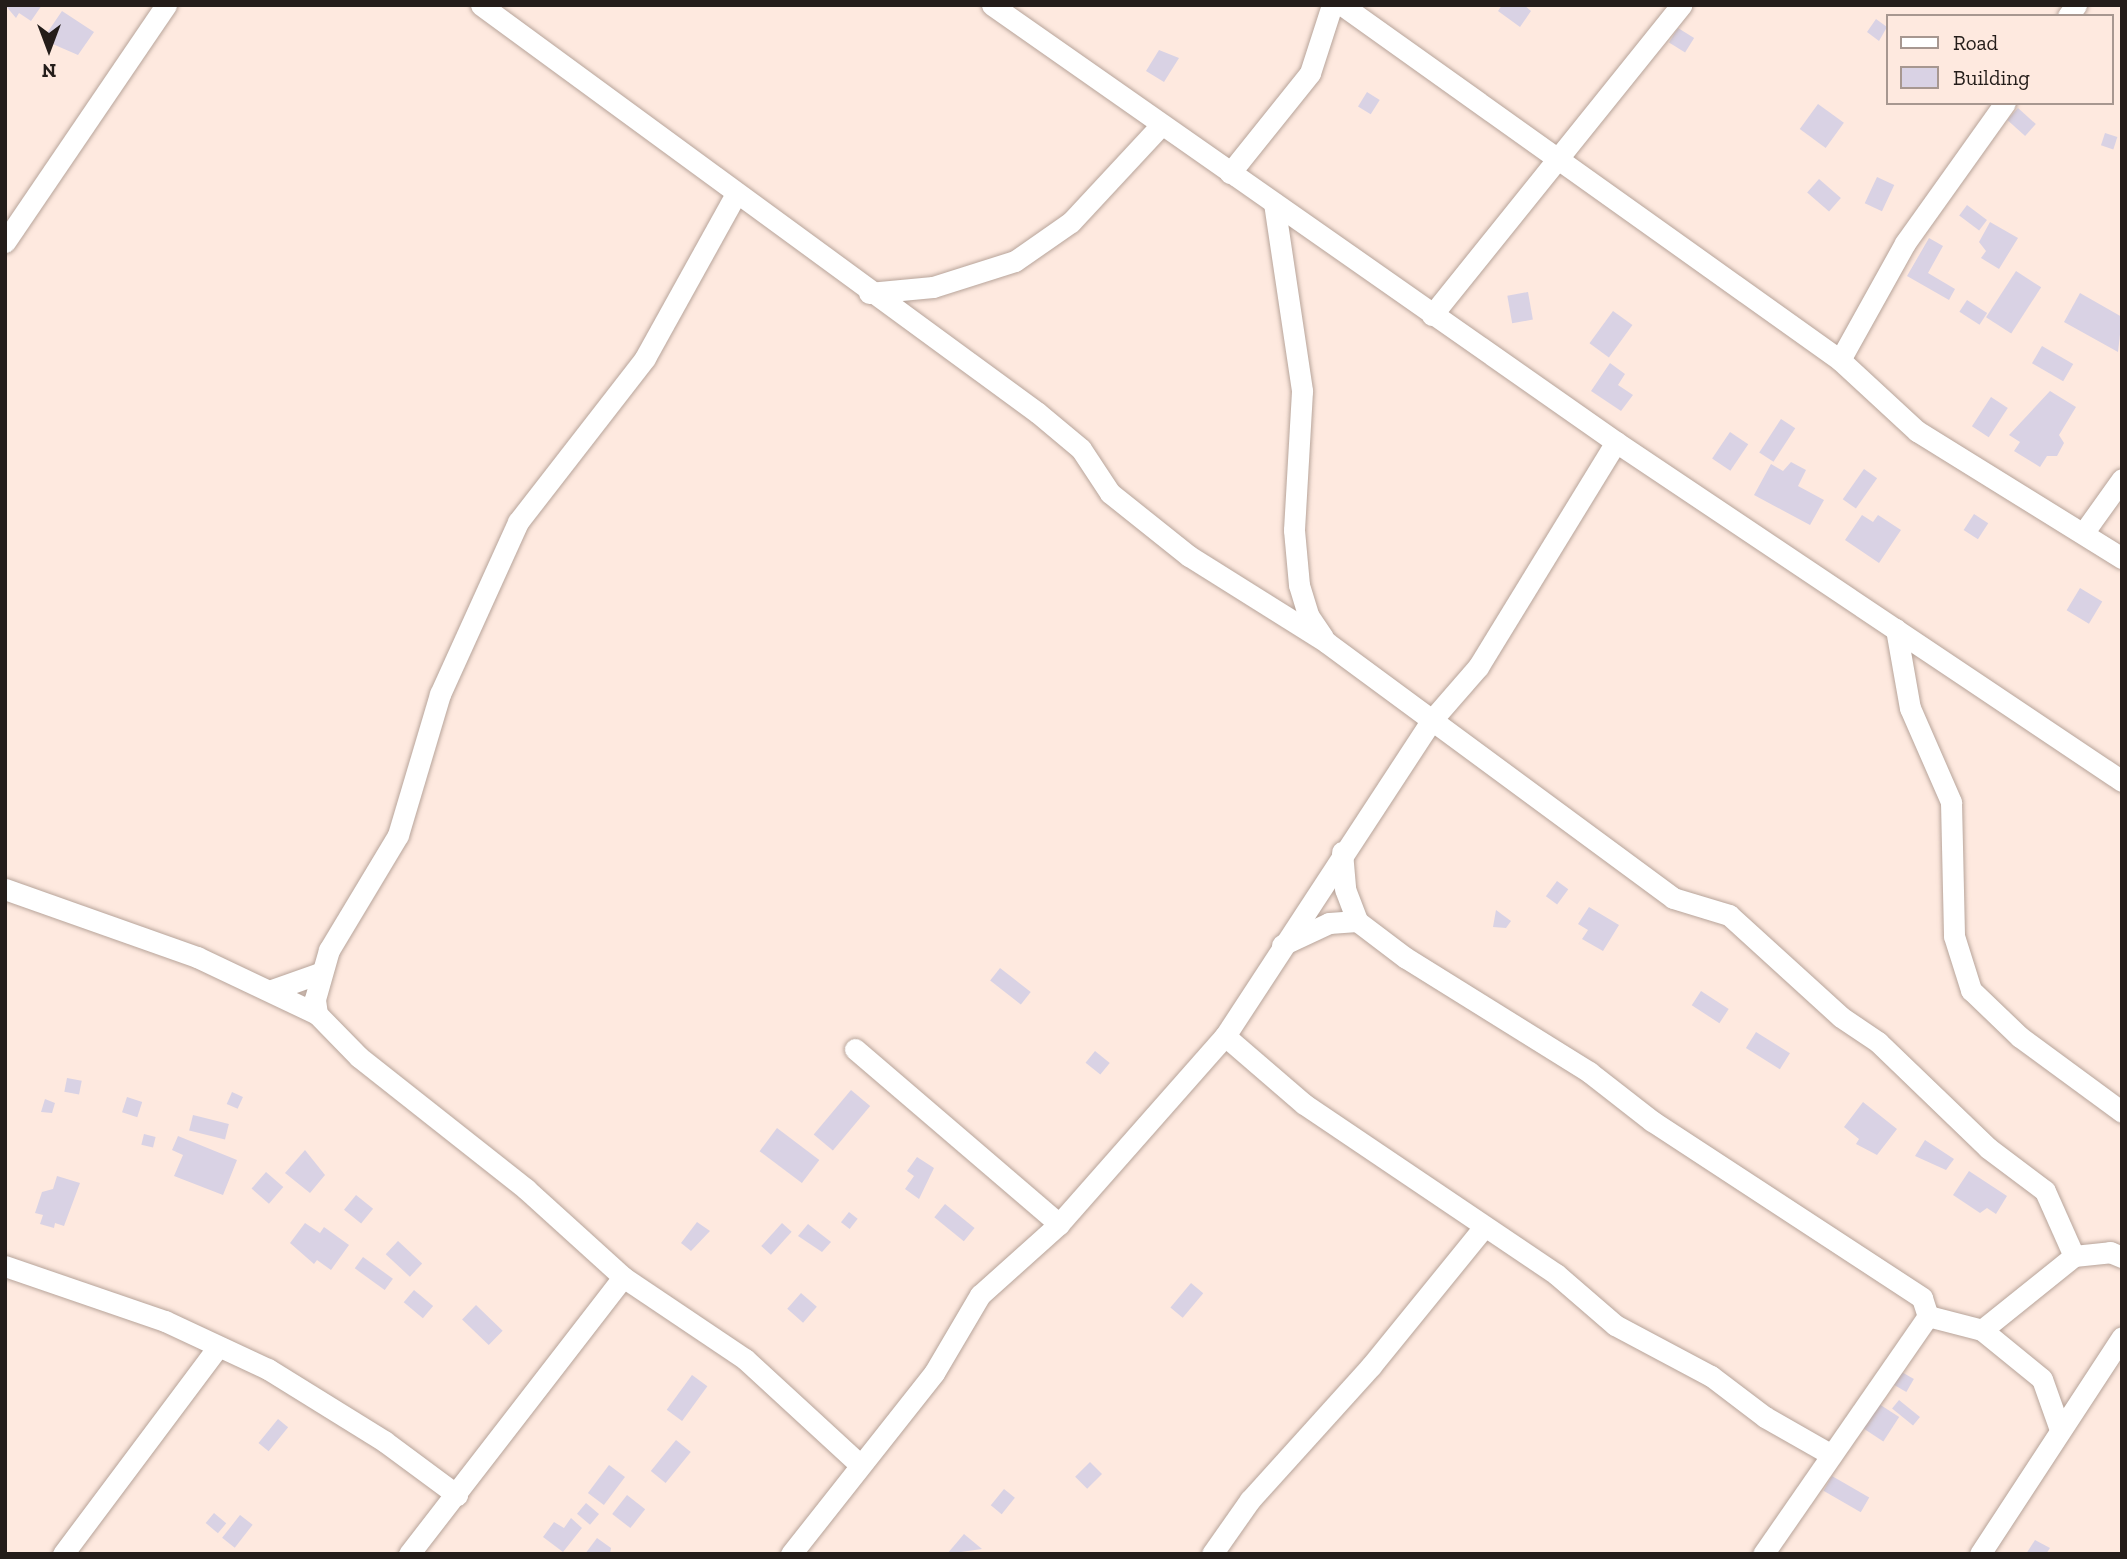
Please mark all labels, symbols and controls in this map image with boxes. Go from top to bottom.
north arrow [14,14,84,84]
legend [1885,14,2113,105]
text: Road [1953,30,1998,55]
text: N [42,59,56,82]
text: Building [1953,65,2030,90]

